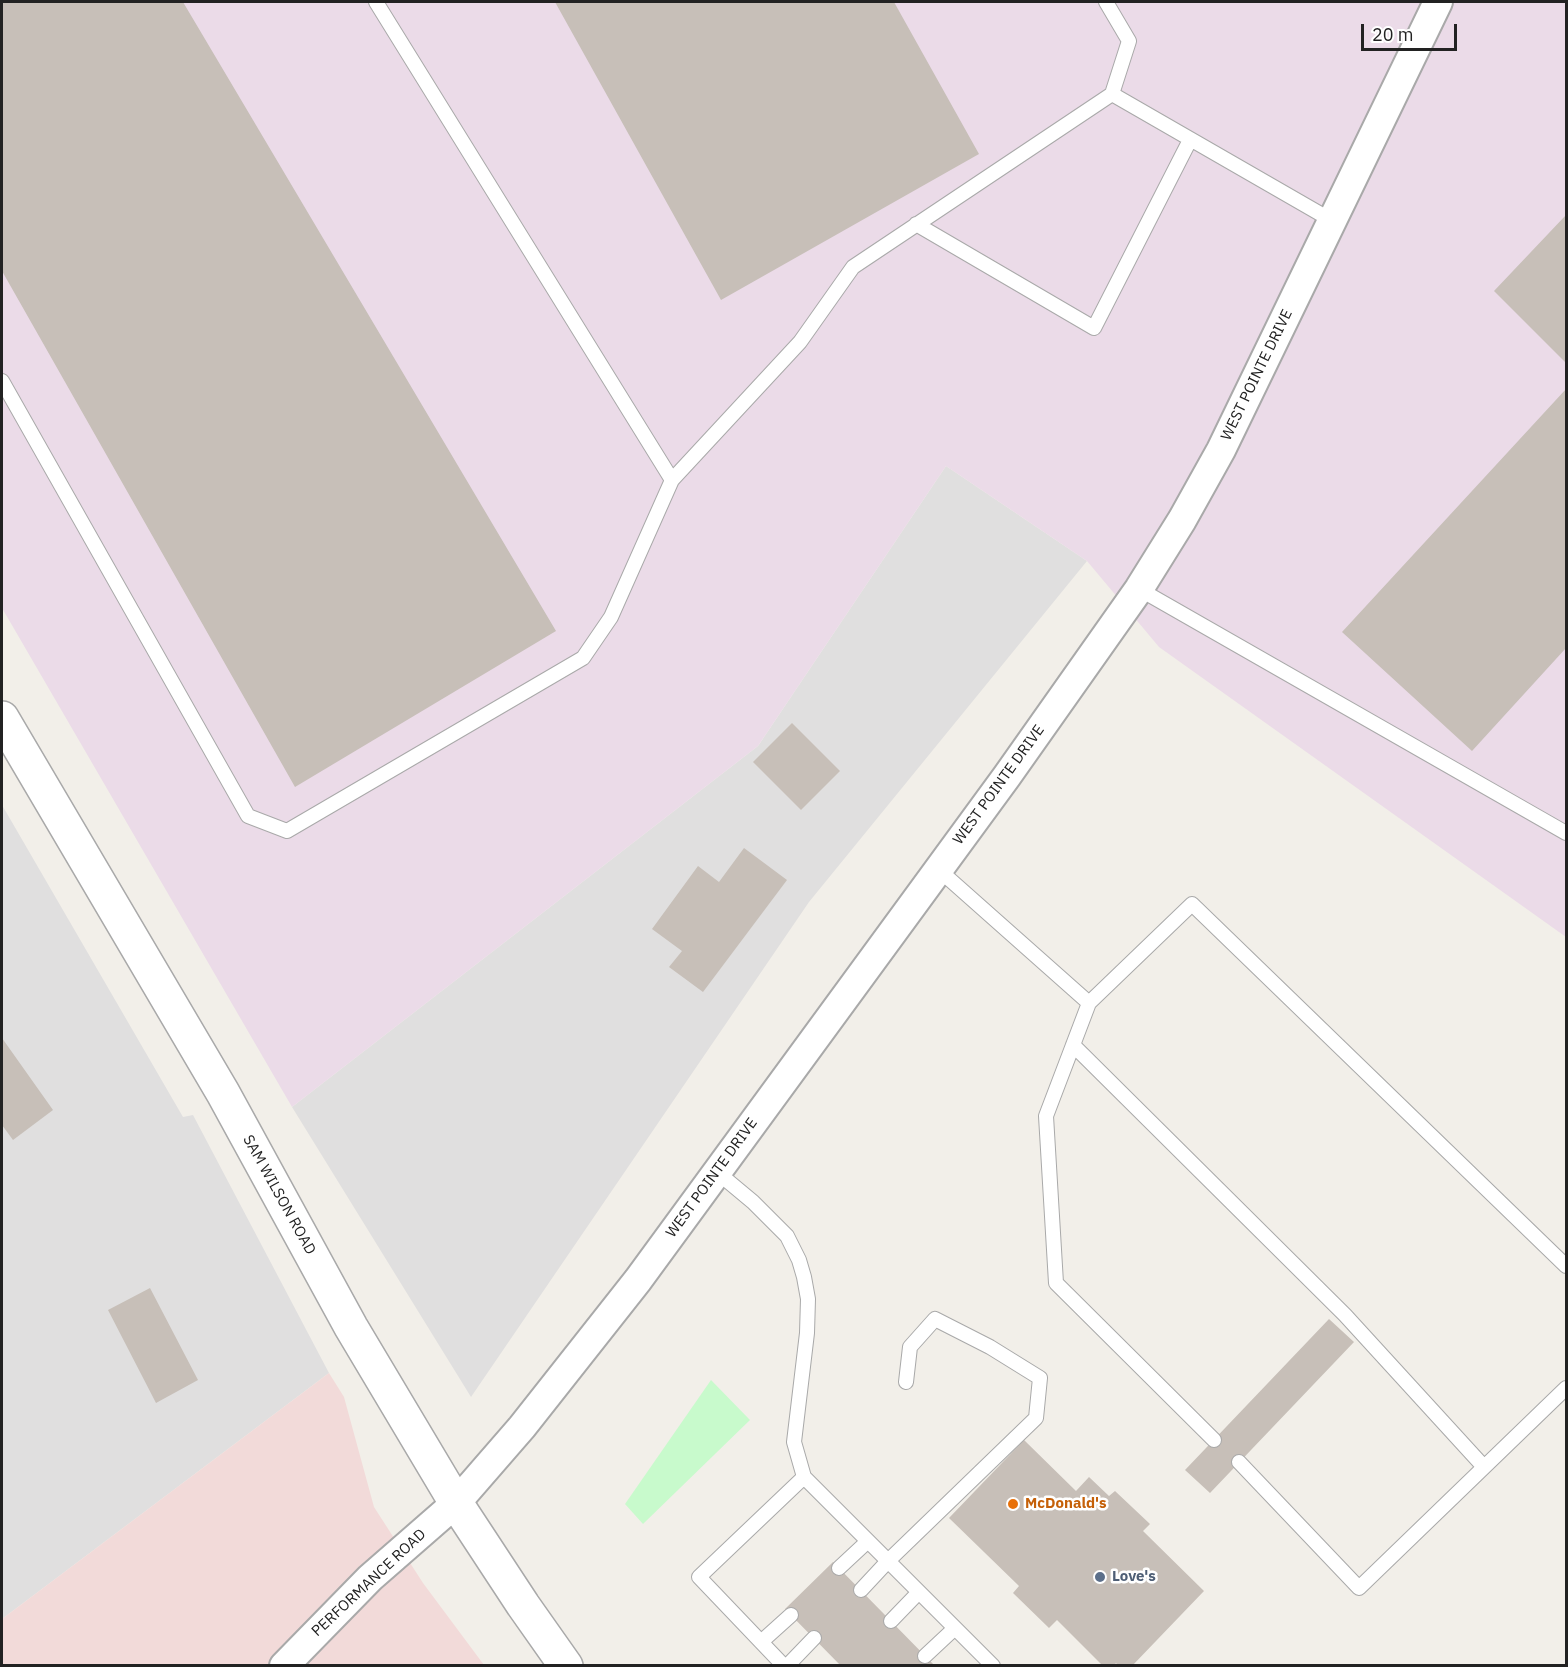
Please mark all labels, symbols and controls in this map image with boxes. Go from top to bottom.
scale bar [1364,12,1460,50]
text: 20 m [1372,23,1414,46]
street label: WEST POINTE DRIVE [1217,307,1297,443]
street label: WEST POINTE DRIVE [950,722,1048,848]
street label: WEST POINTE DRIVE [663,1115,761,1241]
street label: SAM WILSON ROAD [239,1132,319,1258]
place label: McDonald's [1025,1495,1107,1513]
marker: McDonald's [1006,1497,1020,1511]
street label: PERFORMANCE ROAD [308,1526,430,1640]
place label: Love's [1112,1568,1156,1586]
marker: Love's [1093,1570,1107,1584]

